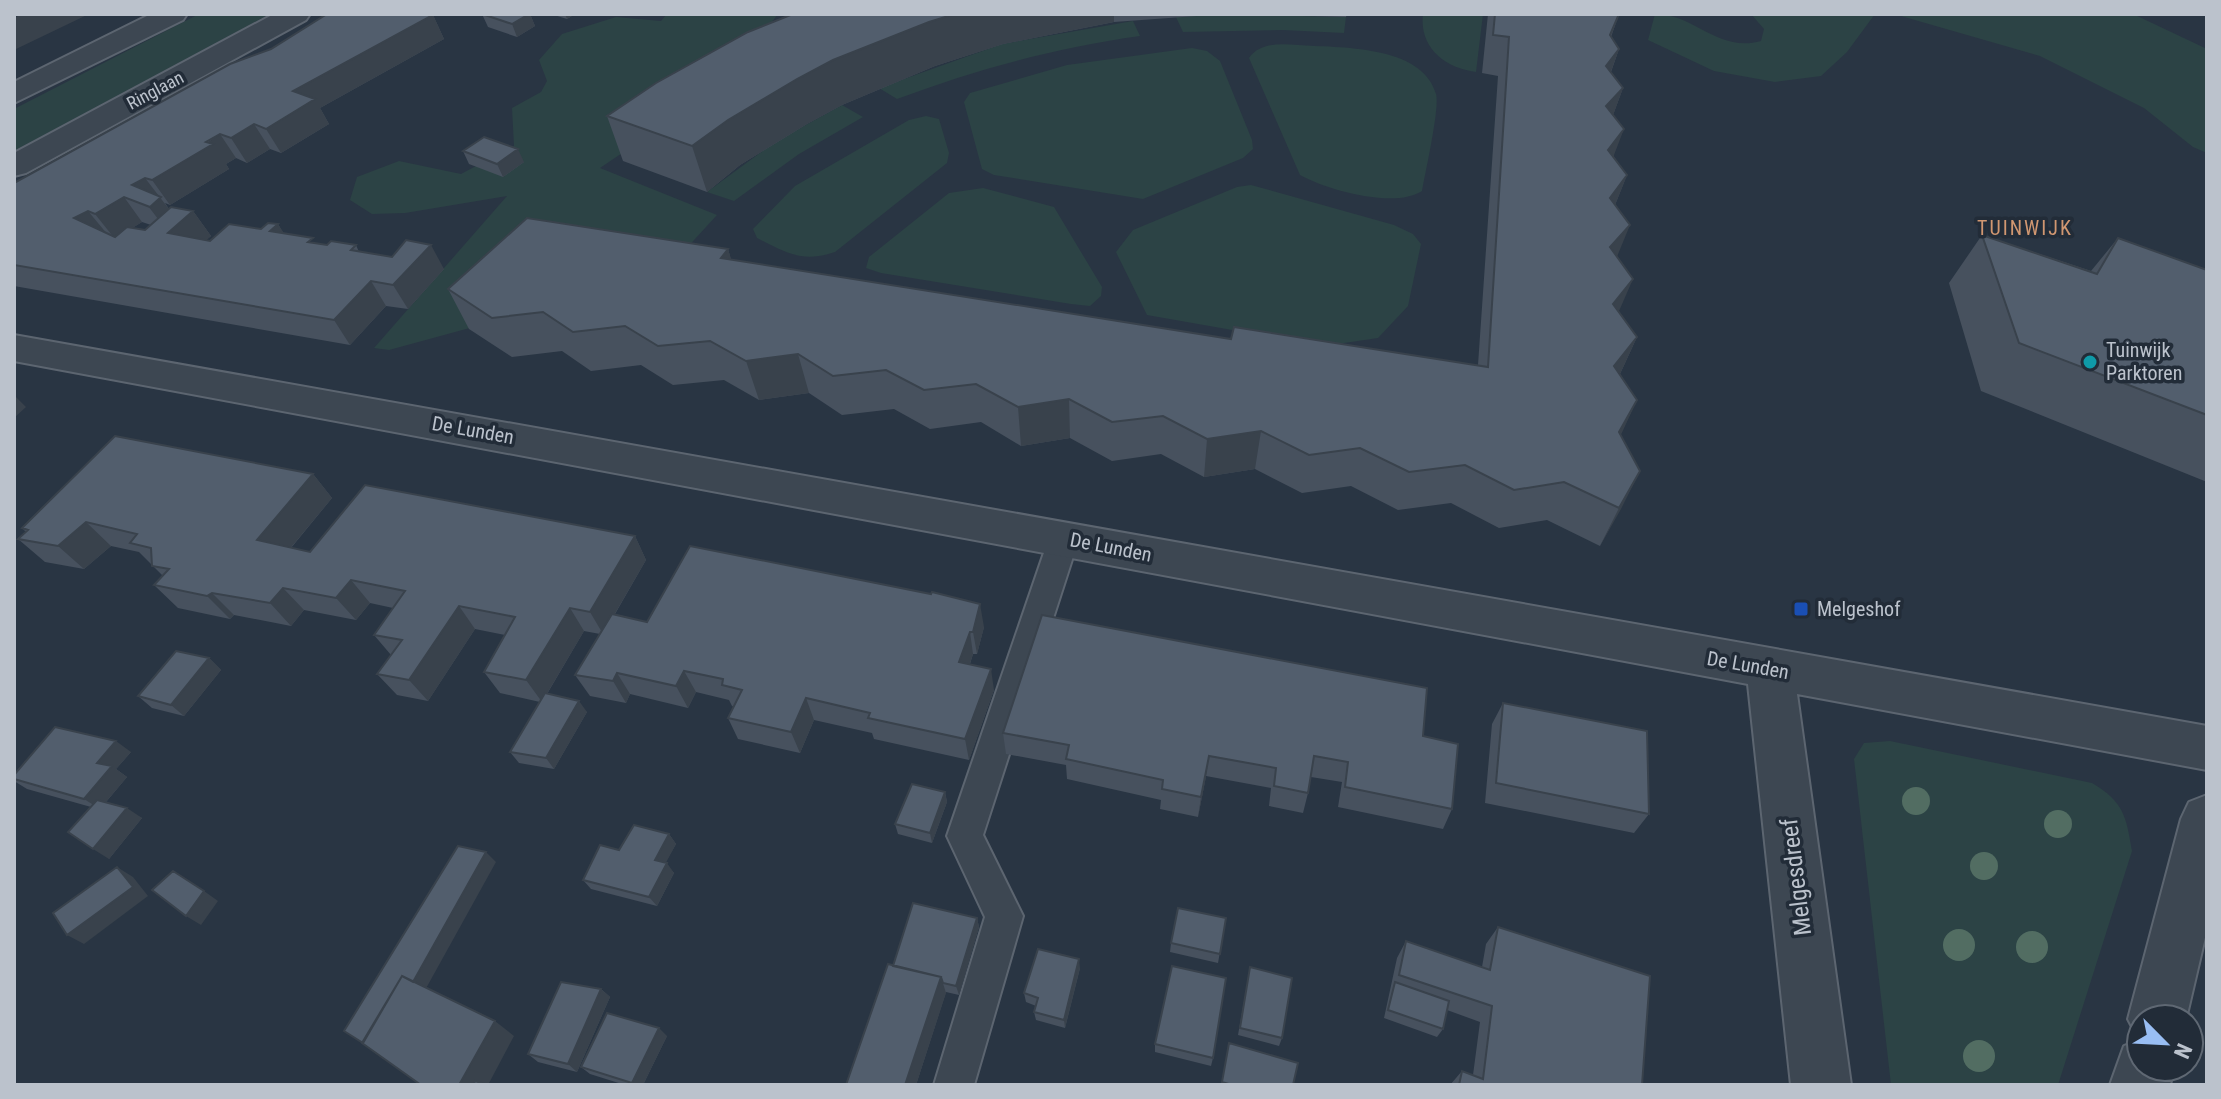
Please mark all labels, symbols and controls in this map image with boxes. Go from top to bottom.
street label: Ringlaan [123,66,187,114]
district label: TUINWIJK [1977,216,2073,240]
place label: Tuinwijk Parktoren [2106,338,2182,385]
marker: Tuinwijk Parktoren [2081,353,2099,371]
street label: De Lunden [430,411,516,449]
street label: De Lunden [1068,527,1154,567]
place label: Melgeshof [1817,597,1901,621]
marker: Melgeshof [1792,600,1810,618]
street label: De Lunden [1705,646,1791,684]
street label: Melgesdreef [1775,816,1817,937]
north arrow [2125,1003,2205,1083]
text: N [2169,1040,2197,1062]

